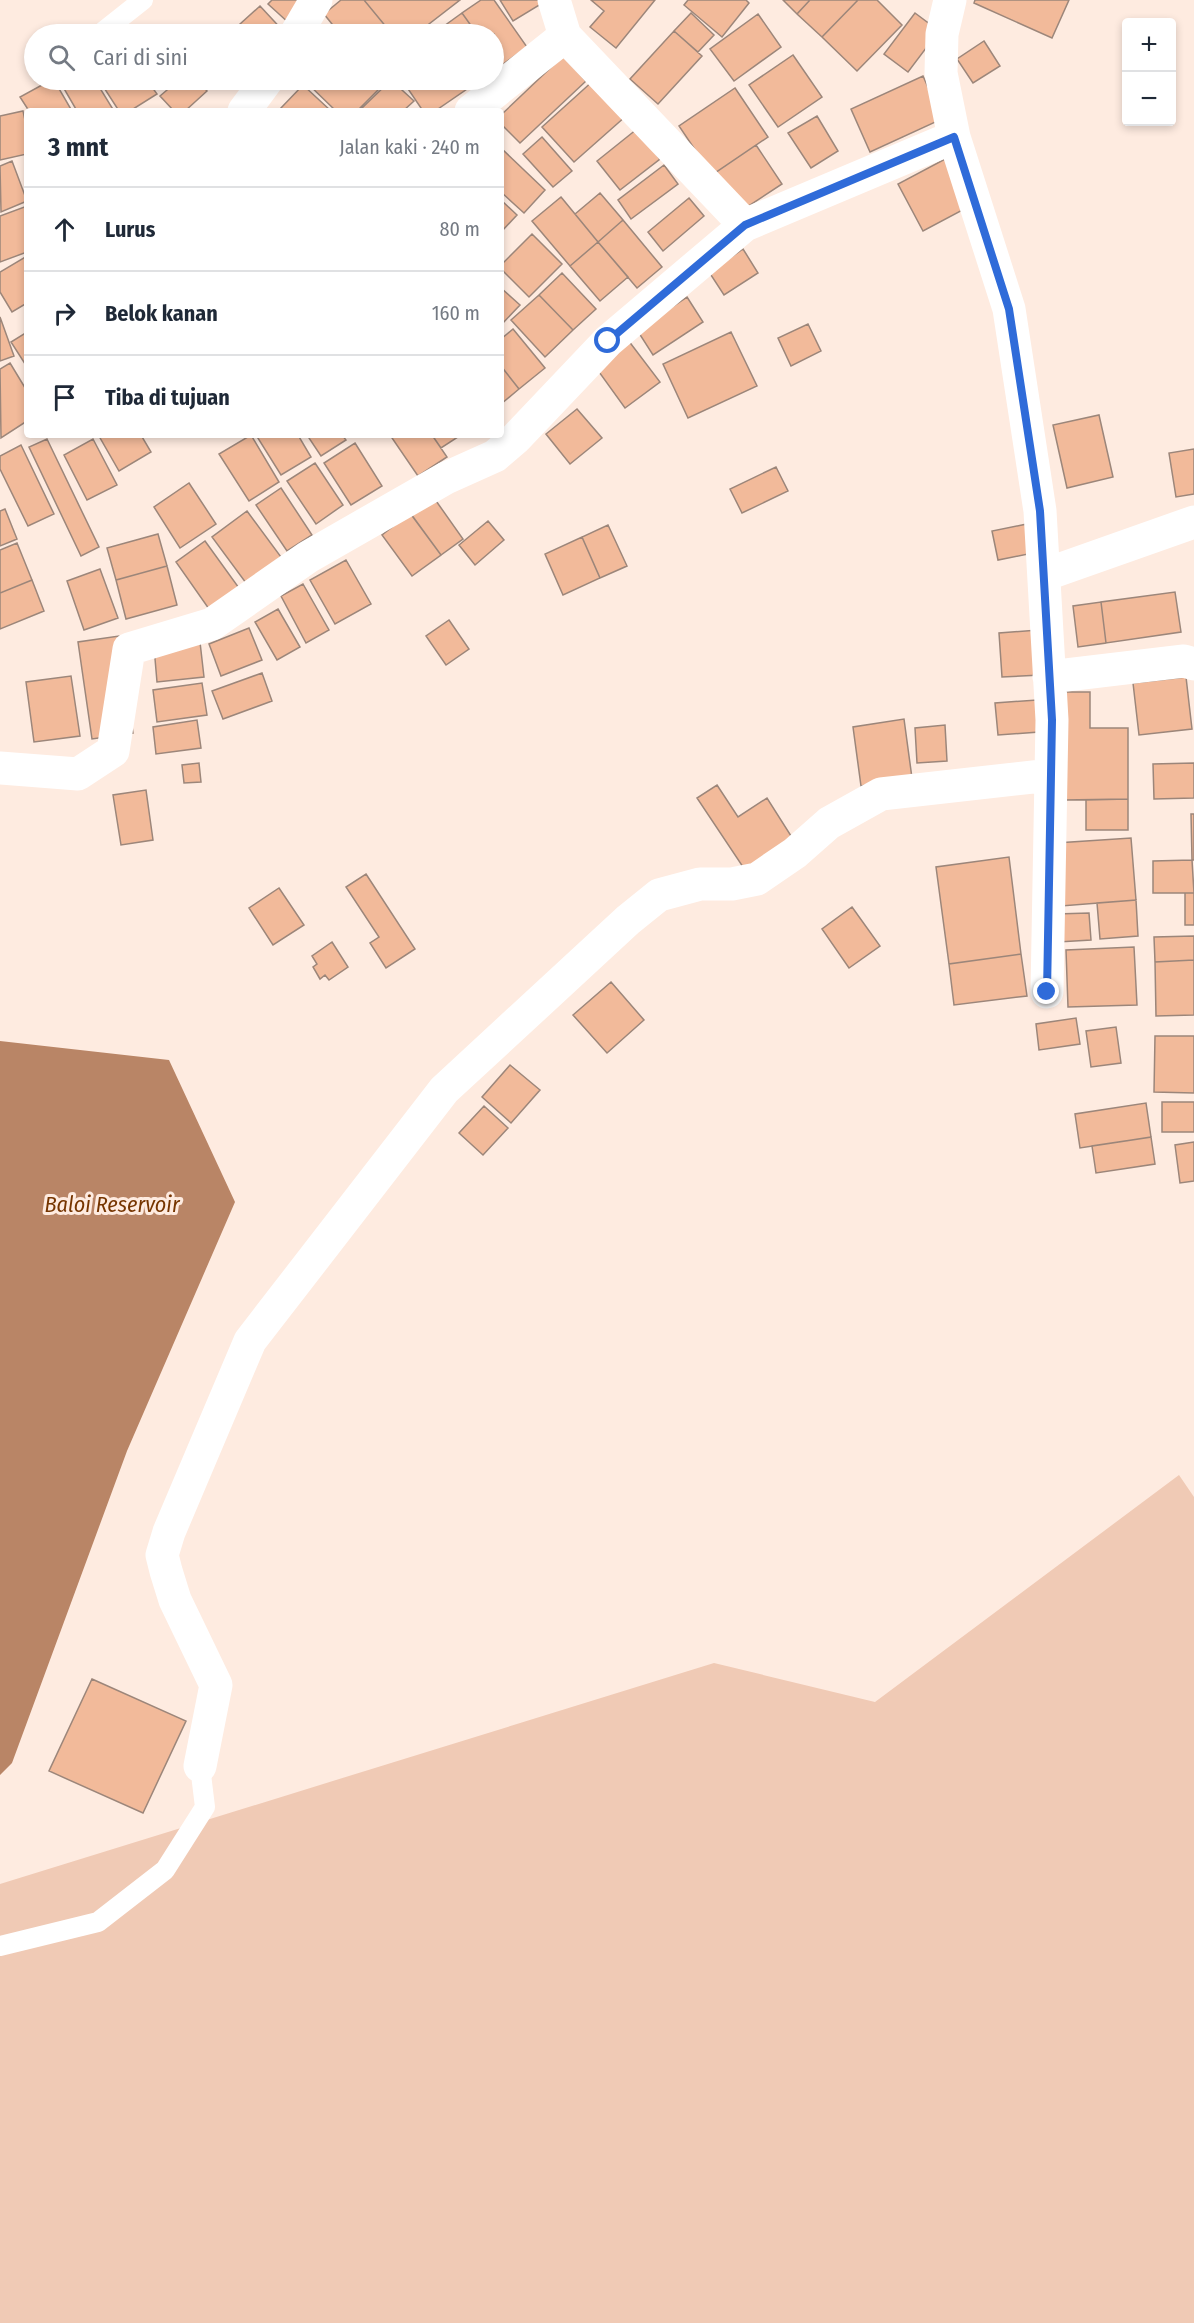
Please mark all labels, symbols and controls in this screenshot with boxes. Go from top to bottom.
map controls [1122,18,1176,126]
button: + [1122,18,1176,72]
search box [24,24,504,90]
icon: search [45,41,78,74]
text: Cari di sini [93,44,188,71]
button: − [1122,72,1176,126]
text: 3 mnt [48,132,108,163]
text: Jalan kaki · 240 m [339,135,480,159]
icon: ahead [48,213,81,246]
text: Lurus [105,216,155,243]
text: 80 m [440,217,480,241]
icon: right [48,297,81,330]
text: Belok kanan [105,300,218,327]
text: 160 m [432,301,480,325]
route start [594,327,620,353]
icon: arrive [48,381,81,414]
text: Tiba di tujuan [105,384,230,411]
route end [1033,978,1059,1004]
water label: Baloi Reservoir [44,1191,181,1218]

